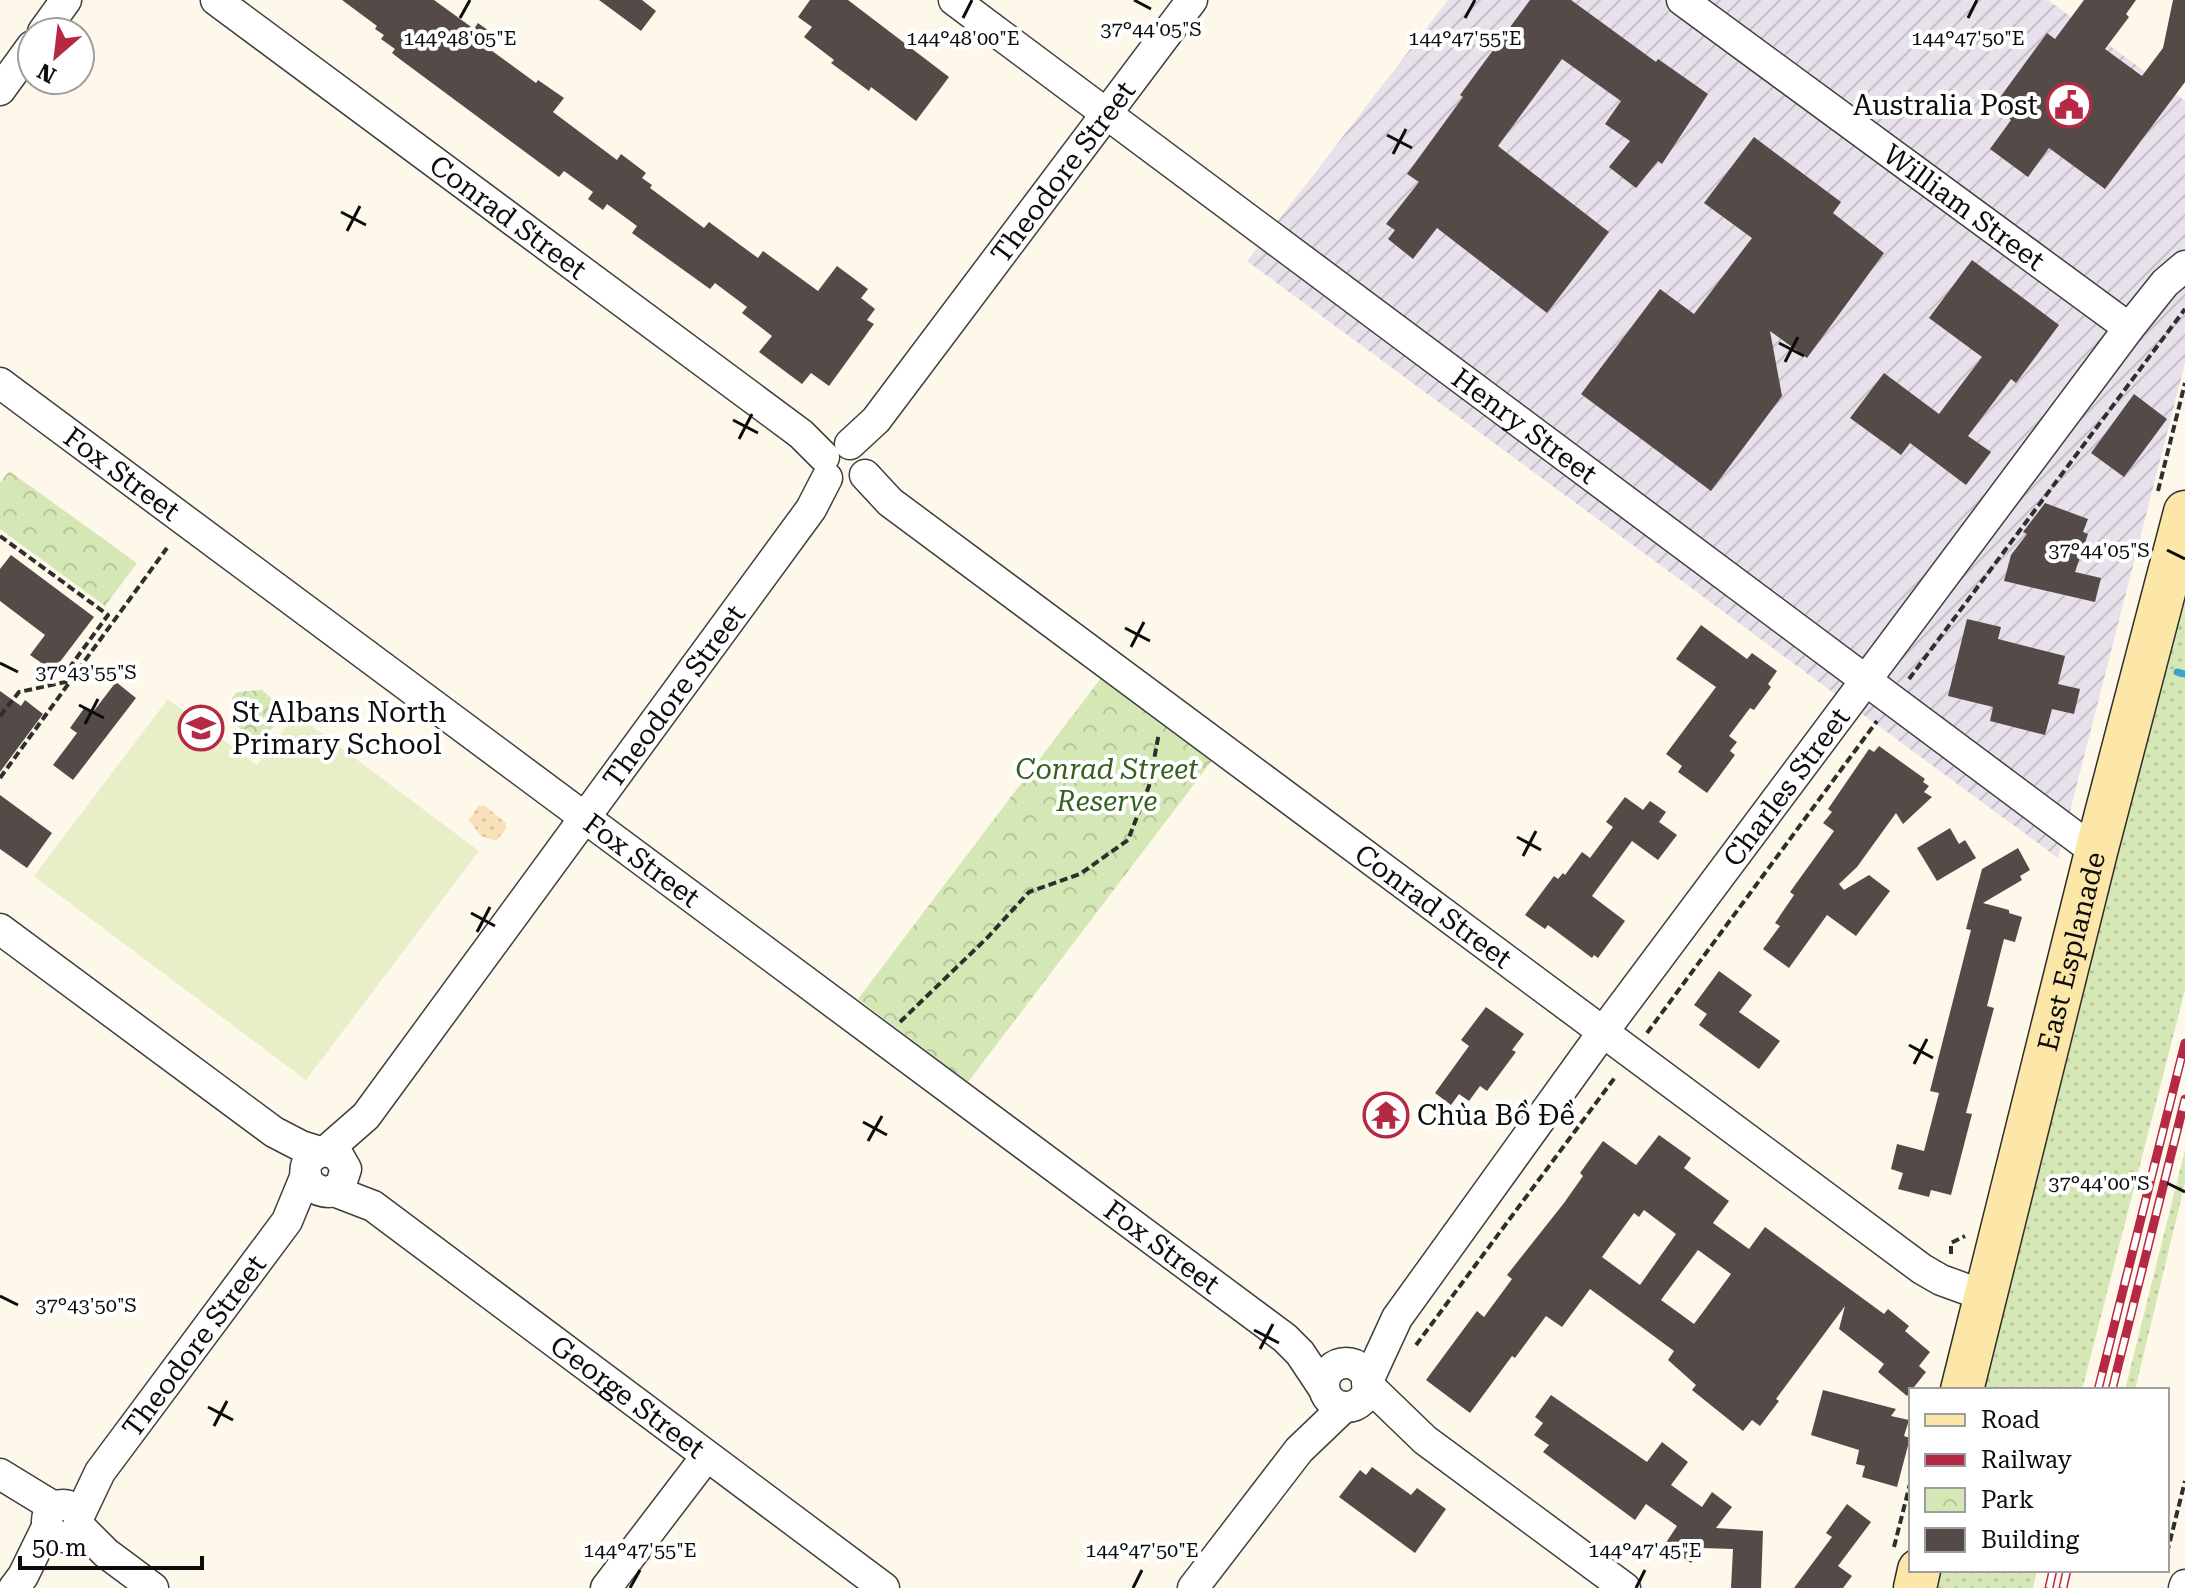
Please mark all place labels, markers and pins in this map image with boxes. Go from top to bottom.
public building icon: Australia Post [2045,81,2093,129]
place label: Australia Post [1853,89,2038,122]
place label: St Albans North Primary School [232,696,447,761]
school or university icon: St Albans North Primary School [177,704,225,752]
temple icon: Chùa Bồ Đề [1362,1091,1410,1139]
place label: Chùa Bồ Đề [1417,1099,1575,1132]

